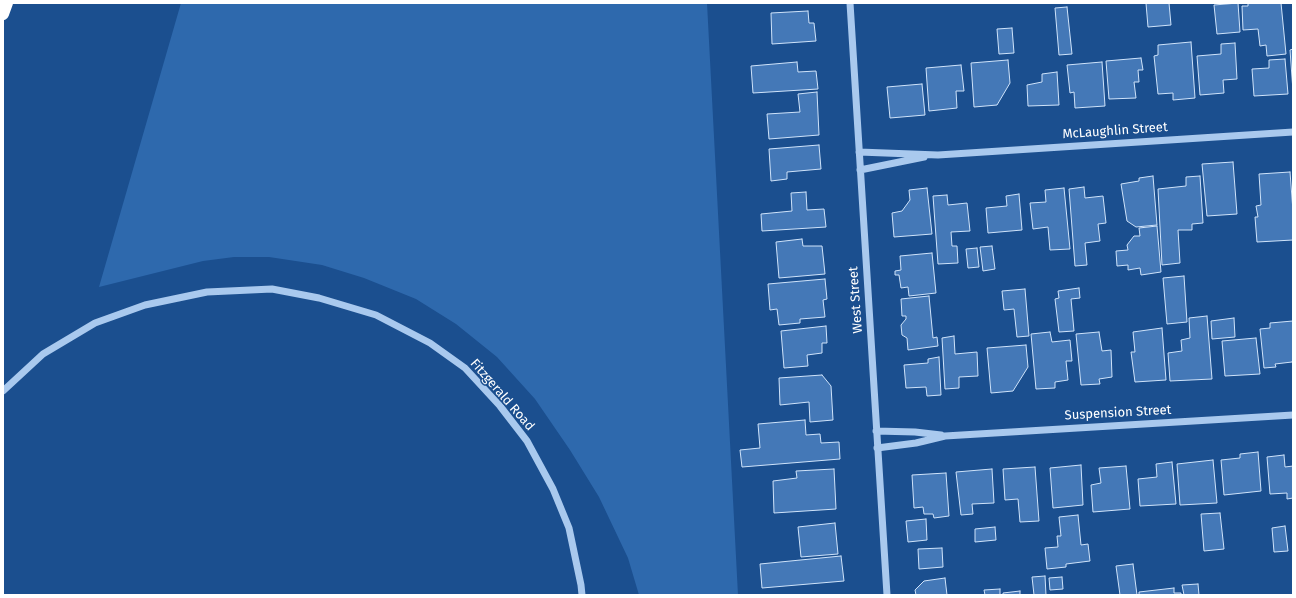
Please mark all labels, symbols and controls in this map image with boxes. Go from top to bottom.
street label: McLaughlin Street [1062,120,1168,142]
street label: West Street [846,266,866,334]
street label: Fitzgerald Road [467,356,537,434]
street label: Suspension Street [1064,402,1172,424]

